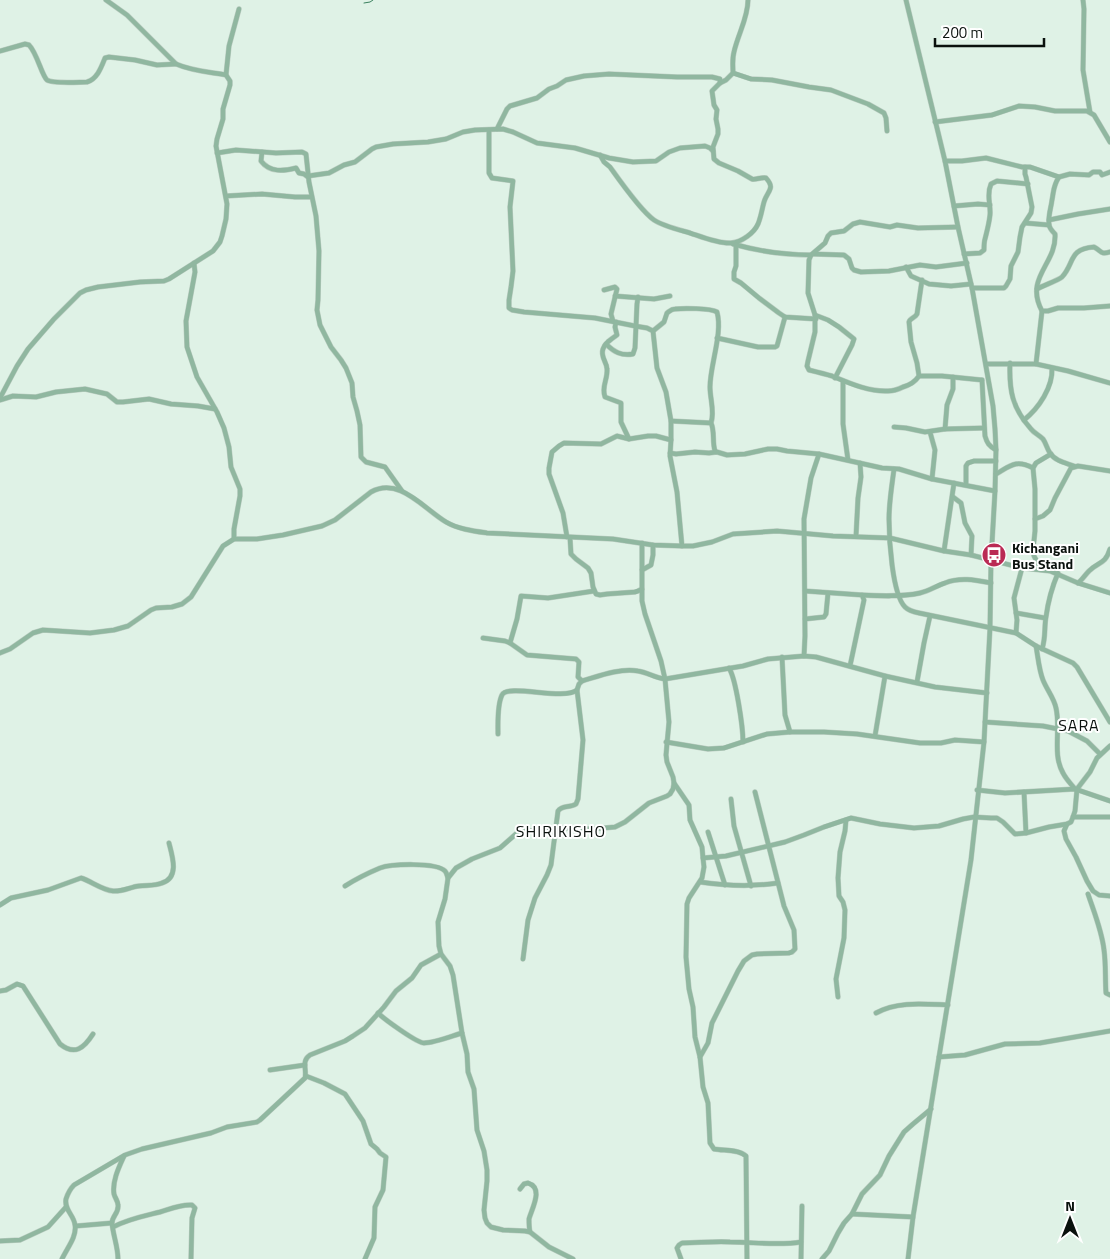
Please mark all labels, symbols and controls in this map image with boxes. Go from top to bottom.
scale bar [935,15,1044,47]
text: 200 m [942,21,983,44]
place label: Kichangani Bus Stand [1012,537,1079,574]
bus stop icon: Kichangani Bus Stand [981,542,1007,568]
district label: SARA [1058,713,1100,737]
district label: SHIRIKISHO [516,819,606,843]
north arrow [1045,1194,1095,1244]
text: N [1065,1195,1075,1216]

